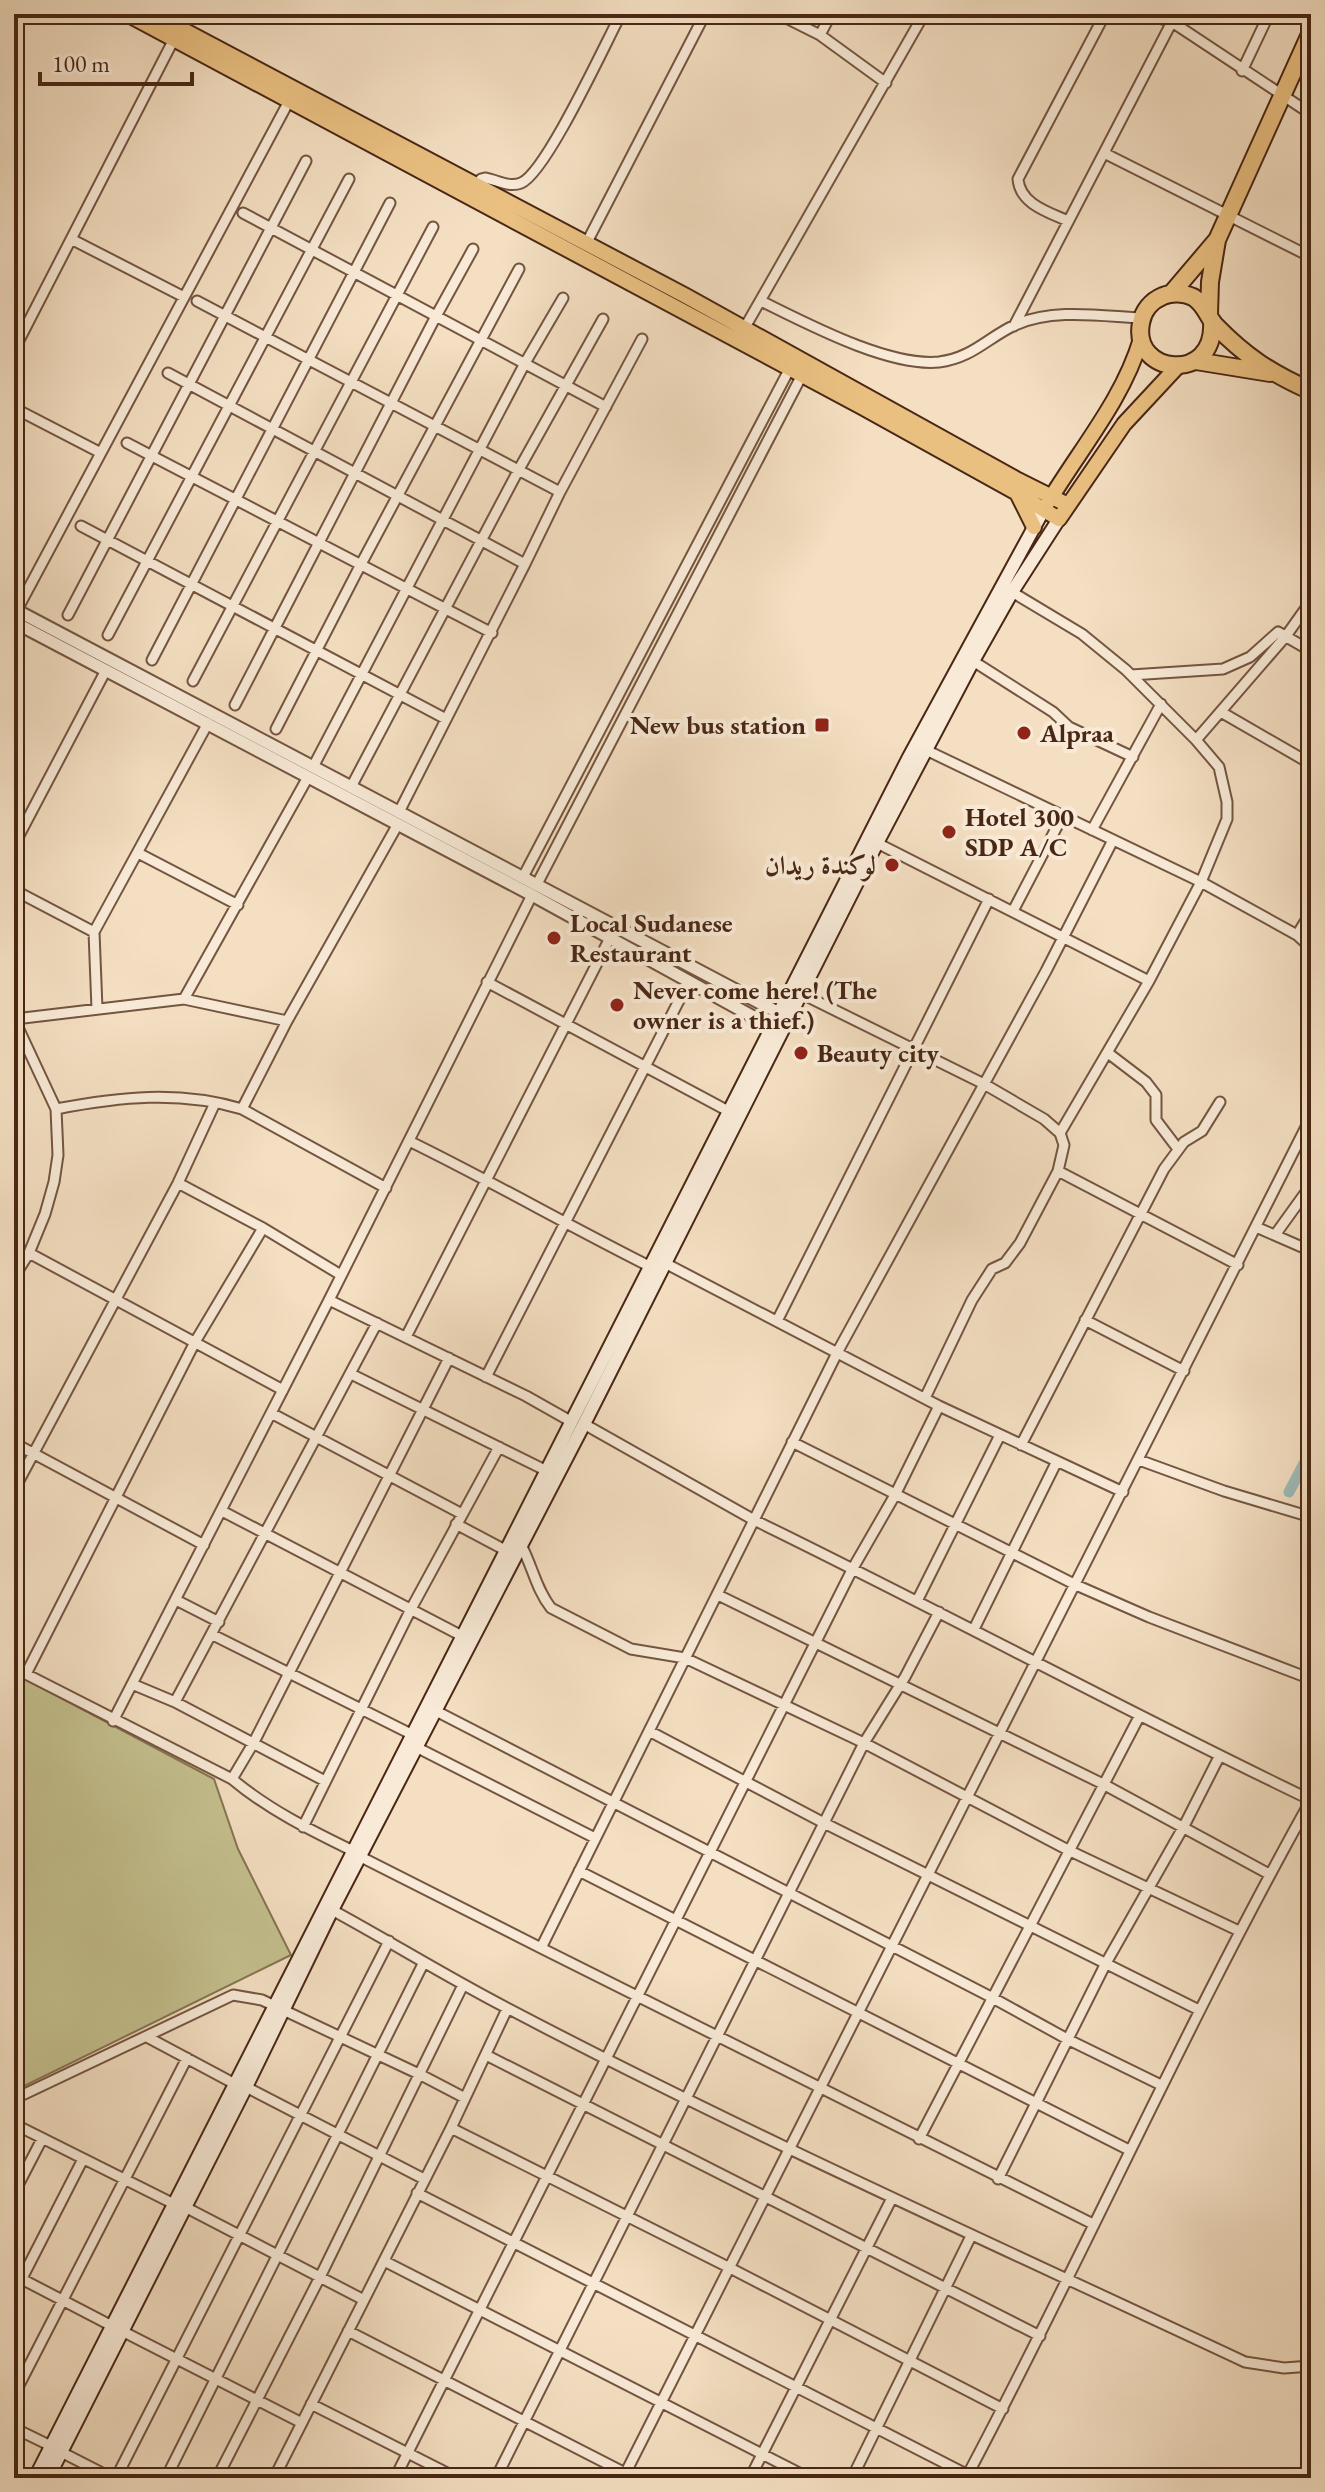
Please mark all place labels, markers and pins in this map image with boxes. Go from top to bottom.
place label: New bus station [630,708,806,742]
marker: New bus station [813,716,831,734]
place label: Alpraa [1039,716,1115,750]
marker: Alpraa [1015,724,1033,742]
place label: Hotel 300 SDP A/C [965,800,1074,864]
marker: Hotel 300 SDP A/C [940,823,958,841]
place label: لوكندة ريدان [765,848,876,882]
marker: لوكندة ريدان [883,856,901,874]
place label: Local Sudanese Restaurant [570,906,733,970]
marker: Local Sudanese Restaurant [545,929,563,947]
place label: Never come here! (The owner is a thief.) [633,973,877,1037]
marker: Never come here! (The owner is a thief.) [608,996,626,1014]
place label: Beauty city [817,1036,939,1070]
marker: Beauty city [792,1044,810,1062]

